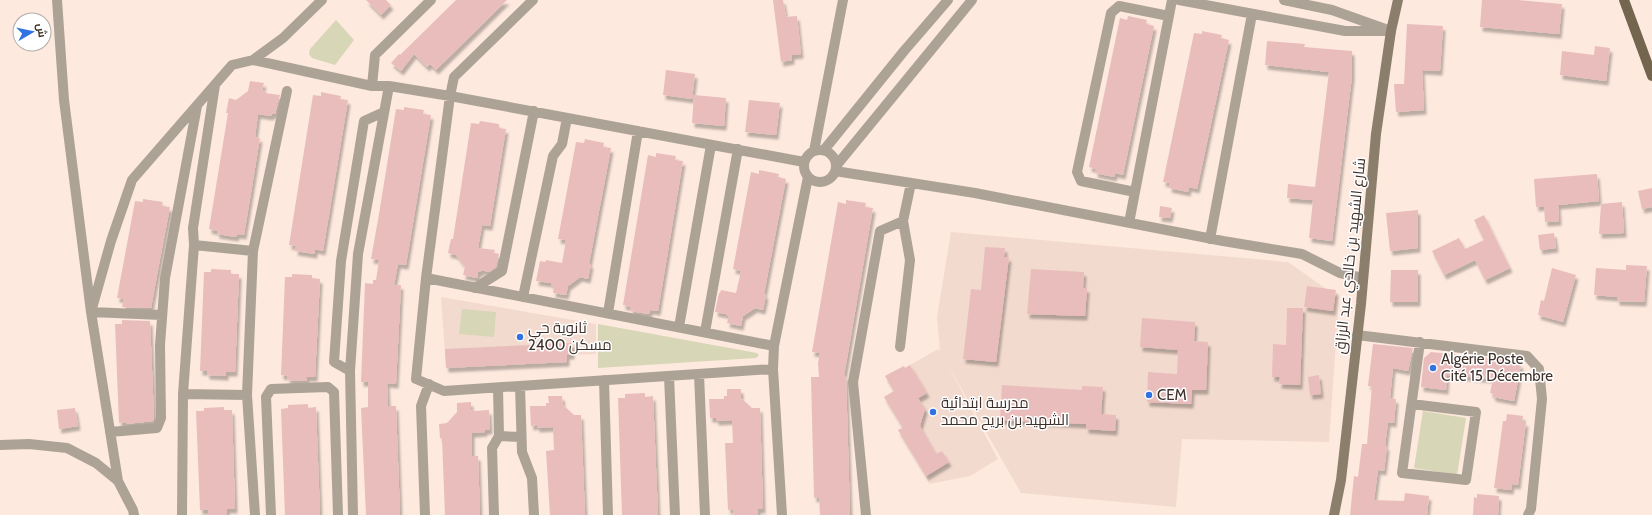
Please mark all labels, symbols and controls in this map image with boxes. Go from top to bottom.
north arrow [12,12,52,52]
text: ش [34,22,50,39]
street label: شارع الشهيد بن خالدي عبد الرزاق [1331,157,1372,355]
place label: ثانوية حي 2400 مسكن [528,319,612,355]
marker: ثانوية حي 2400 مسكن [515,332,525,342]
place label: Algérie Poste Cité 15 Décembre [1441,350,1553,385]
marker: Algérie Poste Cité 15 Décembre [1428,363,1438,373]
place label: CEM [1157,386,1187,404]
marker: CEM [1144,390,1154,400]
place label: مدرسة ابتدائية الشهيد بن بريح محمد [941,394,1069,431]
marker: مدرسة ابتدائية الشهيد بن بريح محمد [928,407,938,417]

